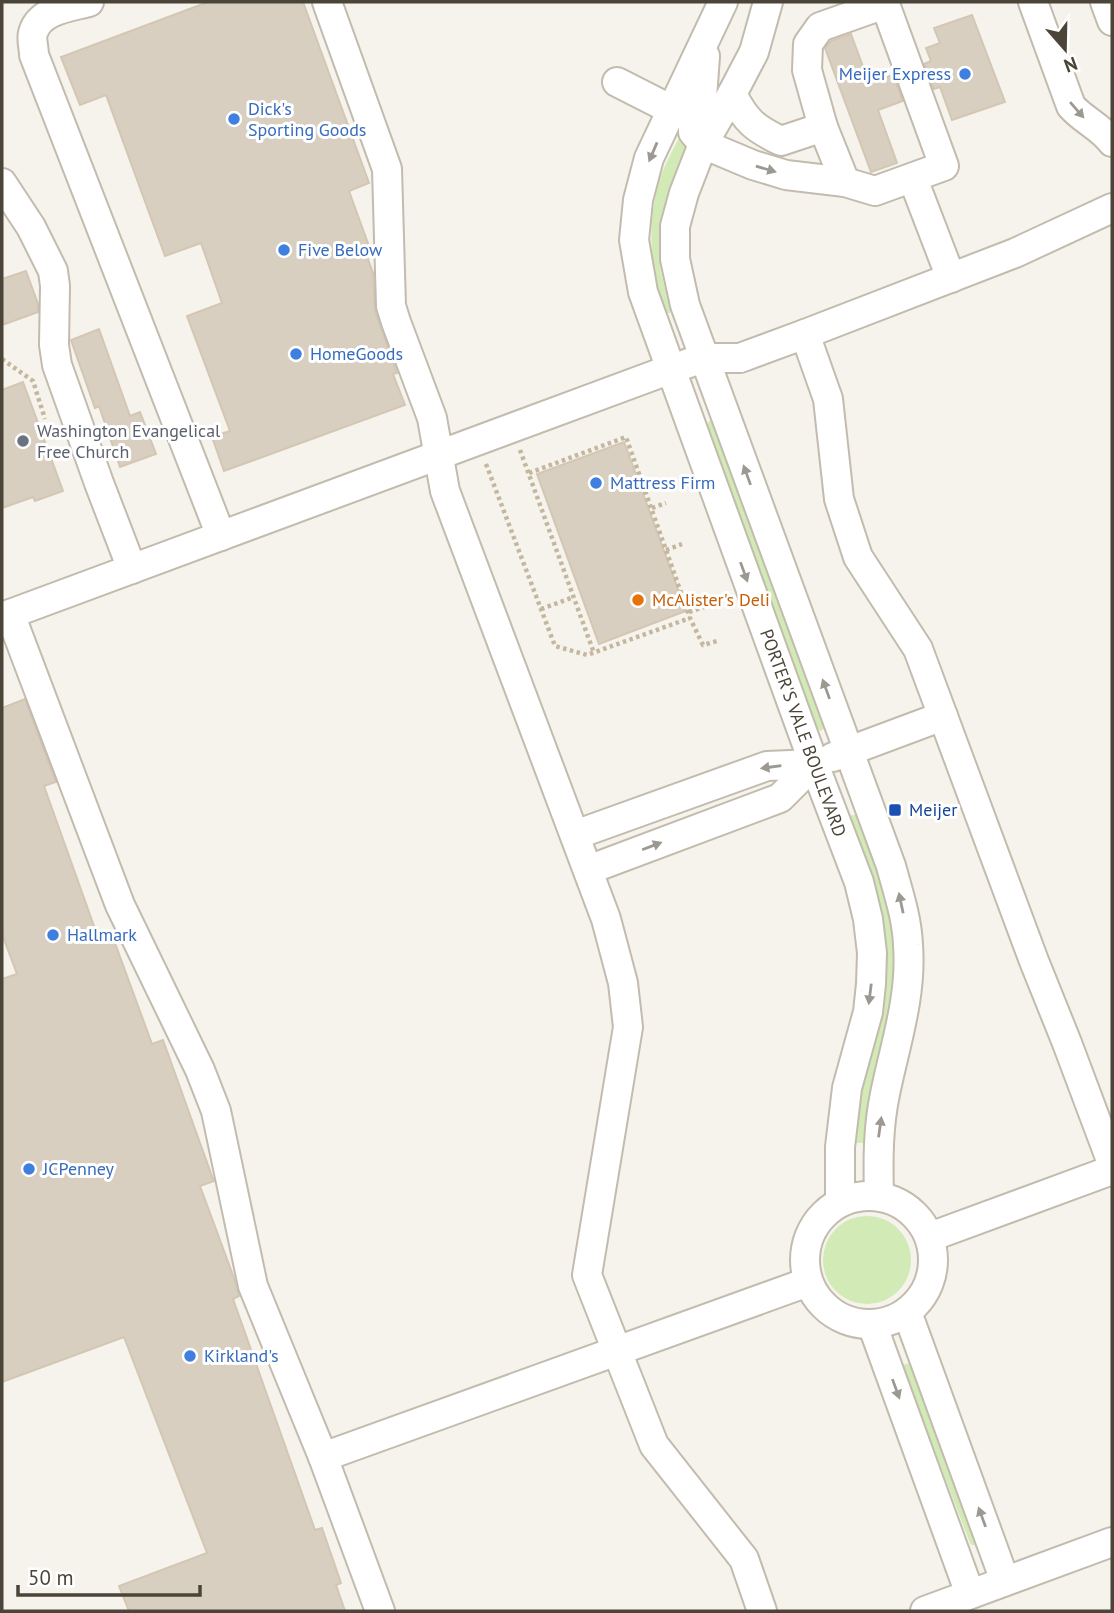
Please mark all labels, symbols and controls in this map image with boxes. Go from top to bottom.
north arrow [1030,14,1100,84]
text: N [1061,52,1081,78]
place label: Meijer Express [839,62,951,85]
marker: Meijer Express [957,66,973,82]
place label: Dick's Sporting Goods [248,97,366,141]
one-way arrow [1069,101,1085,119]
marker: Dick's Sporting Goods [226,111,242,127]
one-way arrow [647,142,658,163]
one-way arrow [756,165,777,175]
place label: Five Below [298,238,383,261]
marker: Five Below [276,242,292,258]
place label: HomeGoods [310,342,403,365]
marker: HomeGoods [288,346,304,362]
place label: Washington Evangelical Free Church [37,419,221,463]
marker: Washington Evangelical Free Church [15,433,31,449]
one-way arrow [741,465,752,486]
place label: Mattress Firm [610,471,715,494]
marker: Mattress Firm [588,475,604,491]
one-way arrow [739,561,750,582]
place label: McAlister's Deli [652,588,770,611]
marker: McAlister's Deli [630,592,646,608]
street label: PORTER'S VALE BOULEVARD [755,626,852,840]
one-way arrow [820,678,831,699]
one-way arrow [760,762,782,773]
place label: Meijer [909,798,957,821]
marker: Meijer [887,802,903,818]
one-way arrow [641,840,662,851]
one-way arrow [895,892,906,914]
place label: Hallmark [67,923,137,946]
marker: Hallmark [45,927,61,943]
one-way arrow [864,983,875,1005]
one-way arrow [875,1116,886,1138]
place label: JCPenney [42,1157,115,1180]
marker: JCPenney [21,1161,37,1177]
place label: Kirkland's [204,1344,279,1367]
marker: Kirkland's [182,1348,198,1364]
one-way arrow [891,1378,902,1399]
one-way arrow [976,1507,987,1528]
scale bar [18,1554,200,1598]
text: 50 m [28,1564,74,1591]

